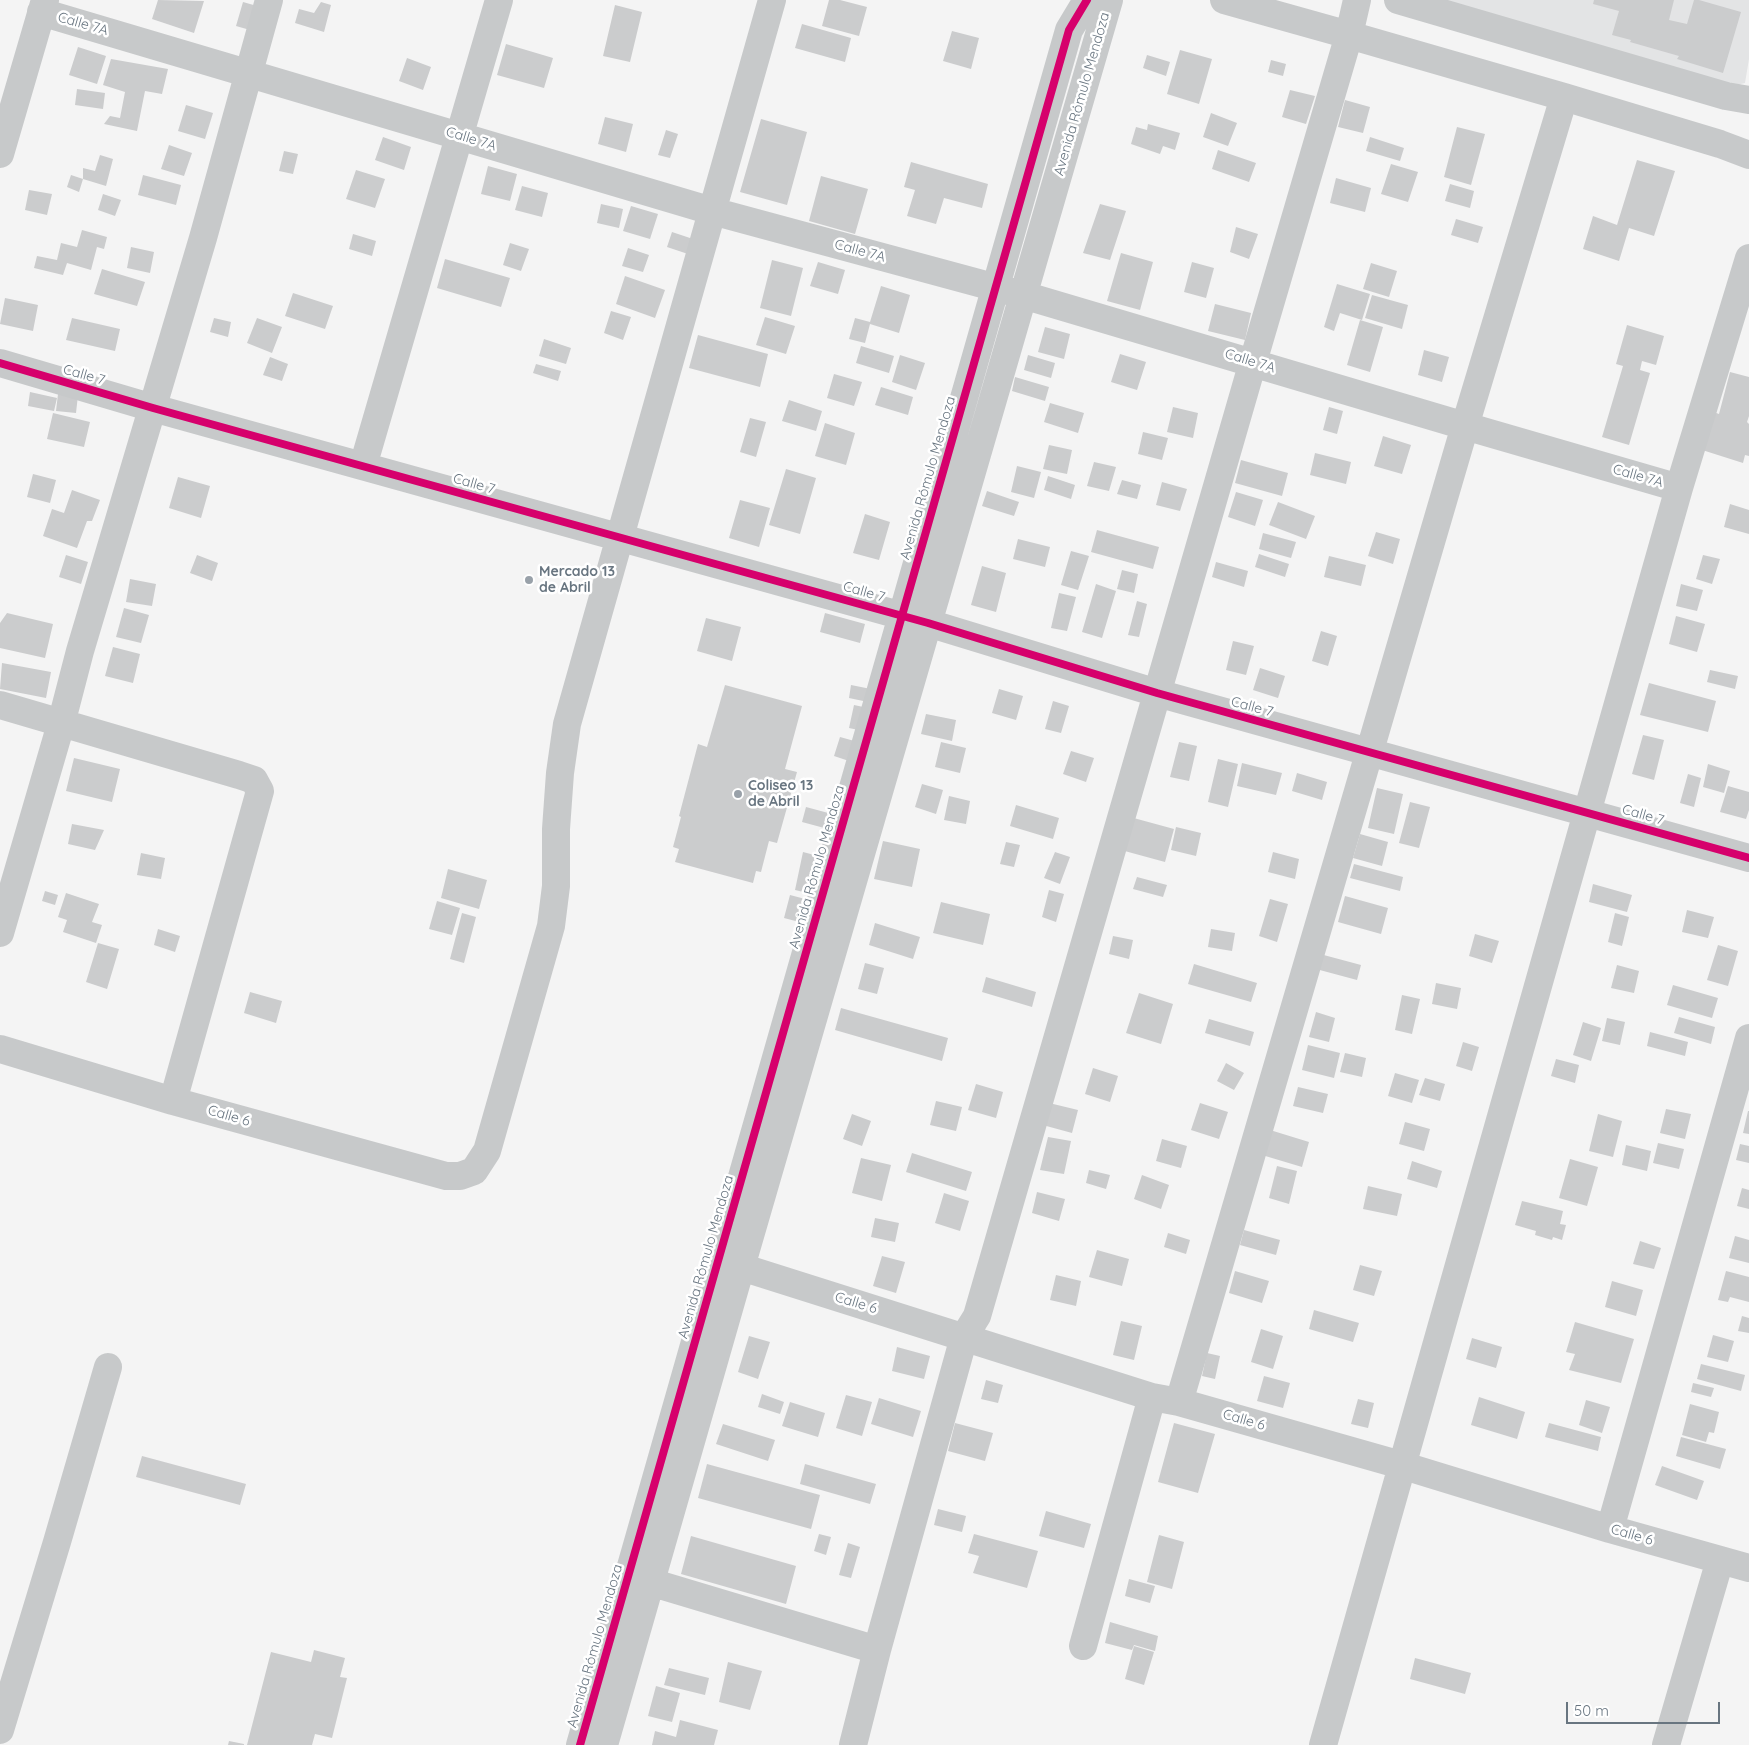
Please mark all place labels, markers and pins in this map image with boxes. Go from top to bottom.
place label: Mercado 13 de Abril [539,564,615,596]
marker: Mercado 13 de Abril [523,574,535,586]
place label: Coliseo 13 de Abril [748,778,813,810]
marker: Coliseo 13 de Abril [732,788,744,800]

